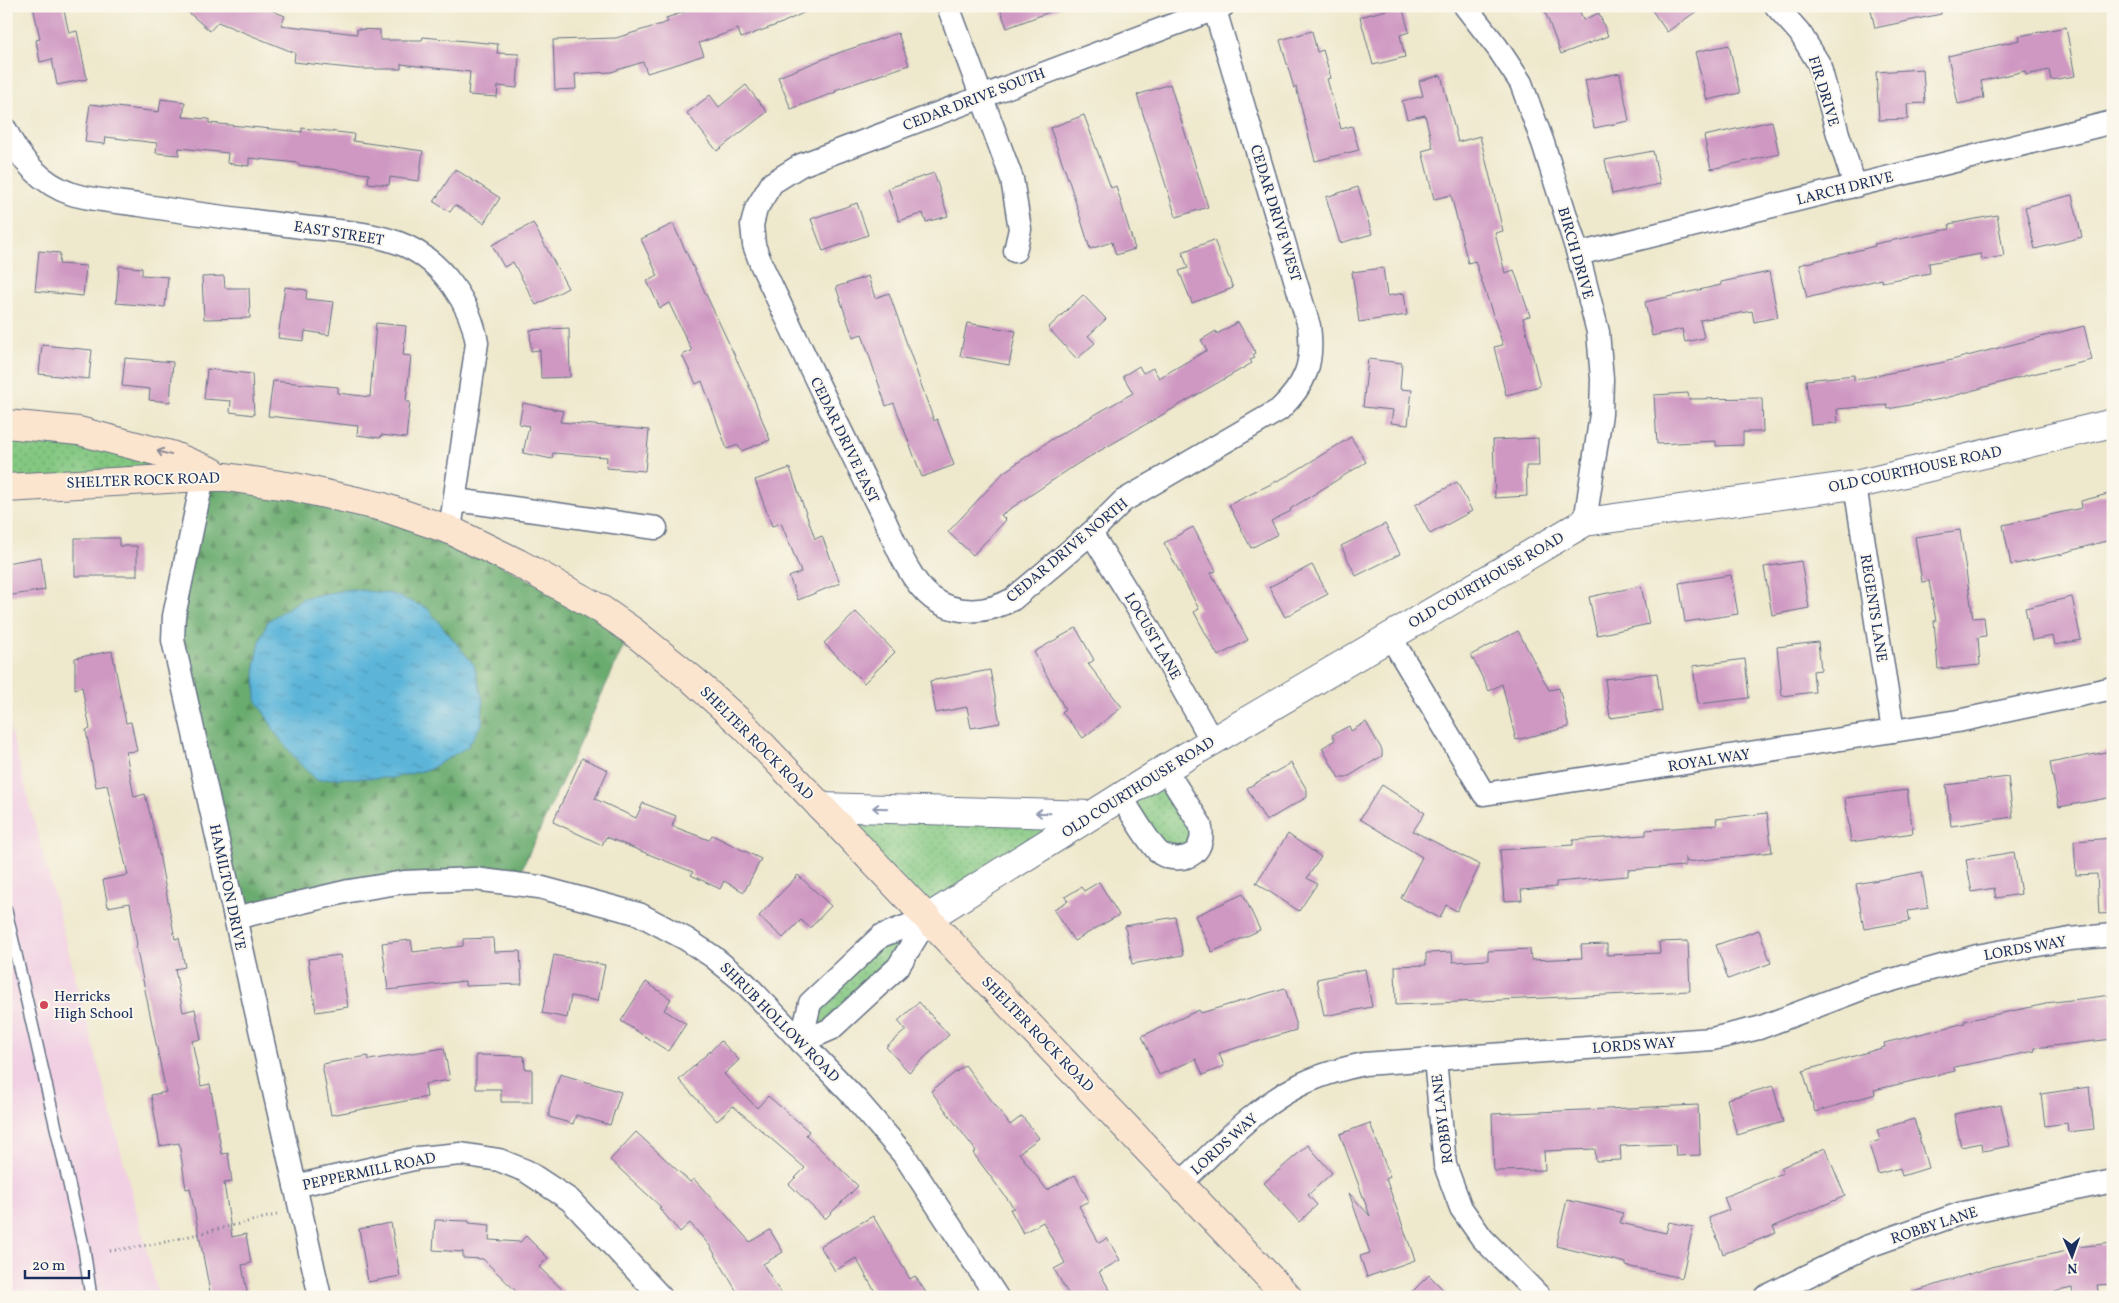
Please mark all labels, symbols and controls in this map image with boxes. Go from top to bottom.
street label: FIR DRIVE [1802,54,1843,129]
street label: CEDAR DRIVE SOUTH [900,64,1049,137]
street label: CEDAR DRIVE WEST [1244,142,1305,285]
street label: LARCH DRIVE [1795,167,1896,212]
street label: BIRCH DRIVE [1551,205,1598,302]
street label: EAST STREET [292,217,386,252]
street label: CEDAR DRIVE EAST [804,374,883,507]
street label: OLD COURTHOUSE ROAD [1827,442,2004,499]
one-way arrow [157,448,173,458]
street label: SHELTER ROCK ROAD [66,468,220,495]
street label: CEDAR DRIVE NORTH [1003,494,1133,608]
street label: OLD COURTHOUSE ROAD [1405,528,1569,635]
street label: REGENTS LANE [1854,553,1891,664]
street label: LOCUST LANE [1118,589,1185,684]
street label: SHELTER ROCK ROAD [694,682,818,806]
street label: OLD COURTHOUSE ROAD [1058,733,1219,844]
street label: ROYAL WAY [1667,745,1752,778]
one-way arrow [873,804,889,813]
one-way arrow [1035,809,1051,818]
street label: HAMILTON DRIVE [203,822,250,952]
street label: LORDS WAY [1982,932,2069,967]
street label: SHRUB HOLLOW ROAD [714,958,844,1088]
street label: SHELTER ROCK ROAD [976,972,1098,1098]
place label: Herricks High School [54,987,133,1025]
marker: Herricks High School [38,999,50,1011]
street label: LORDS WAY [1592,1033,1677,1060]
street label: ROBBY LANE [1428,1073,1459,1165]
street label: LORDS WAY [1187,1109,1264,1181]
street label: PEPPERMILL ROAD [301,1148,438,1197]
street label: ROBBY LANE [1888,1202,1981,1250]
north arrow [2046,1230,2096,1280]
scale bar [25,1248,89,1280]
text: 20 m [32,1256,65,1277]
text: N [2067,1258,2078,1277]

